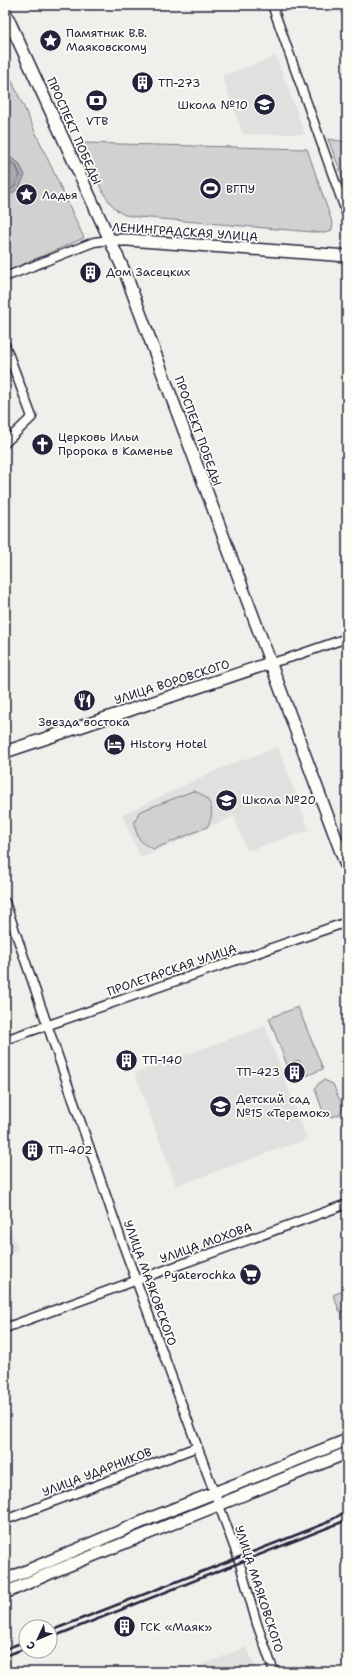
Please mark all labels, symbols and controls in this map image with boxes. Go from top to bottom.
place label: Памятник В.В. Маяковскому [66,25,147,55]
place icon: Памятник В.В. Маяковскому [38,27,64,53]
building icon: ТП-273 [130,70,156,96]
street label: ПРОСПЕКТ ПОБЕДЫ [43,75,105,187]
place label: ТП-273 [158,75,200,91]
bank icon: VTB [84,87,110,113]
school or university icon: Школа №10 [251,92,277,118]
place label: Школа №10 [177,97,248,113]
place label: VTB [86,113,108,129]
sports icon: ВГПУ [197,176,223,202]
place label: ВГПУ [226,181,255,197]
place icon: Ладья [13,182,39,208]
place label: Ладья [42,187,78,203]
street label: ЛЕНИНГРАДСКАЯ УЛИЦА [112,219,259,245]
building icon: Дом Засецких [77,259,103,285]
place label: Дом Засецких [106,264,190,280]
street label: ПРОСПЕКТ ПОБЕДЫ [171,374,225,488]
place label: Церковь Ильи Пророка в Каменье [58,429,173,459]
church icon: Церковь Ильи Пророка в Каменье [30,431,56,457]
street label: УЛИЦА ВОРОВСКОГО [112,656,232,708]
restaurant icon: Звезда востока [71,688,97,714]
place label: Звезда востока [38,714,130,730]
hotel icon: History Hotel [101,731,127,757]
place label: History Hotel [130,736,207,752]
school or university icon: Школа №20 [214,787,240,813]
place label: Школа №20 [242,792,316,808]
street label: ПРОЛЕТАРСКАЯ УЛИЦА [105,940,239,1000]
building icon: ТП-140 [114,1047,140,1073]
place label: ТП-140 [142,1052,183,1068]
building icon: ТП-423 [282,1059,308,1085]
place label: ТП-423 [236,1064,280,1080]
place label: Детский сад №15 «Теремок» [236,1091,330,1121]
school or university icon: Детский сад №15 «Теремок» [208,1093,234,1119]
building icon: ТП-402 [19,1137,45,1163]
place label: ТП-402 [48,1142,93,1158]
street label: УЛИЦА МАЯКОВСКОГО [120,1218,180,1348]
street label: УЛИЦА МОХОВА [158,1219,255,1267]
supermarket icon: Pyaterochka [238,1262,264,1288]
place label: Pyaterochka [164,1267,237,1283]
street label: УЛИЦА УДАРНИКОВ [40,1444,154,1500]
street label: УЛИЦА МАЯКОВСКОГО [231,1523,287,1655]
building icon: ГСК «Маяк» [111,1614,137,1640]
north arrow [18,1619,58,1659]
place label: ГСК «Маяк» [140,1619,213,1635]
text: С [23,1638,39,1653]

